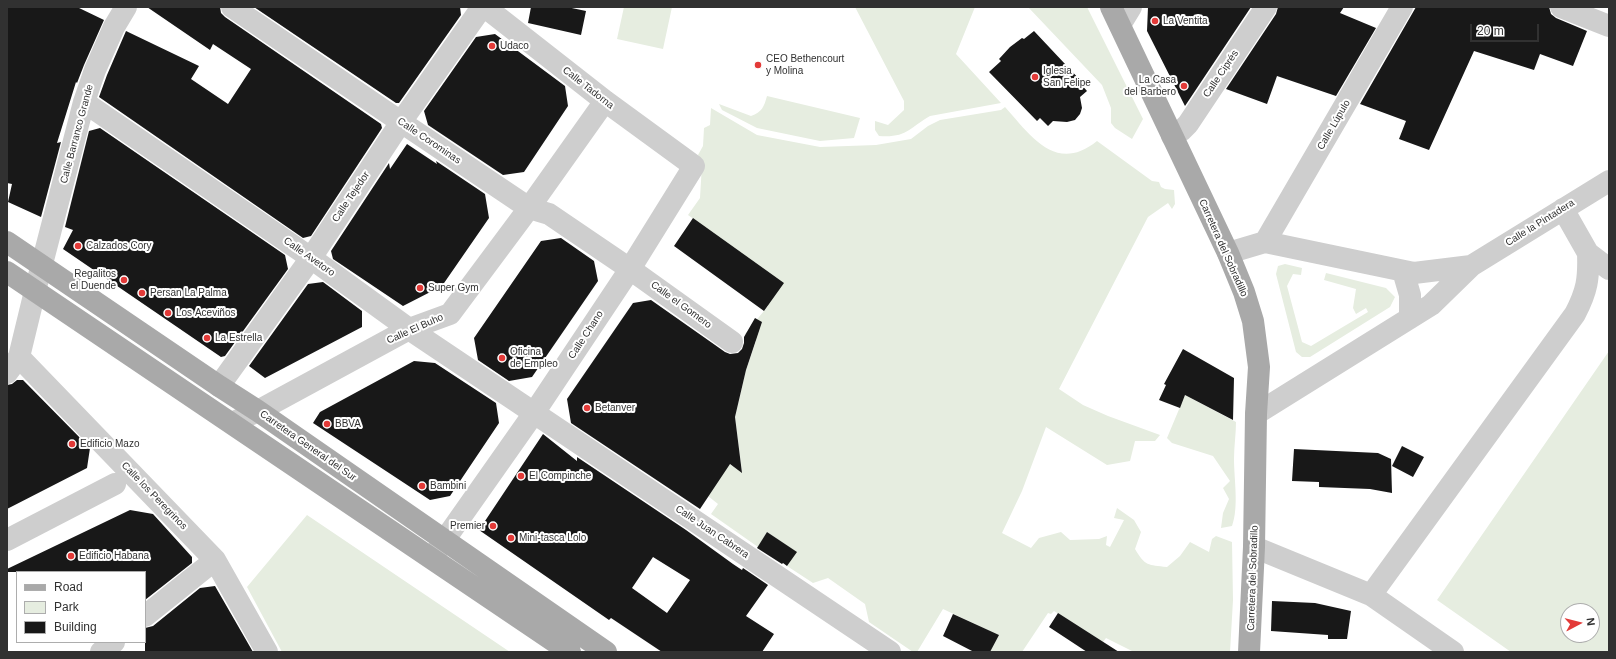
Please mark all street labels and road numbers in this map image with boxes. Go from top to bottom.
street label: Calle Ciprés [1201,48,1241,100]
street label: Calle Tadorna [560,64,616,112]
street label: Calle Barranco Grande [58,83,96,185]
street label: Calle Lúpulo [1315,98,1353,152]
street label: Calle Corominas [395,115,463,167]
street label: Calle Tejedor [330,169,372,225]
street label: Carretera del Sobradillo [1196,197,1250,299]
street label: Calle la Pintadera [1503,197,1577,249]
street label: Calle Avetoro [281,235,337,279]
street label: Calle el Gomero [648,279,714,331]
street label: Calle Chano [566,309,606,361]
street label: Calle El Buho [385,311,445,347]
street label: Carretera General del Sur [257,408,359,484]
street label: Calle los Peregrinos [119,460,189,532]
street label: Calle Juan Cabrera [673,503,751,561]
street label: Carretera del Sobradillo [1245,525,1261,631]

